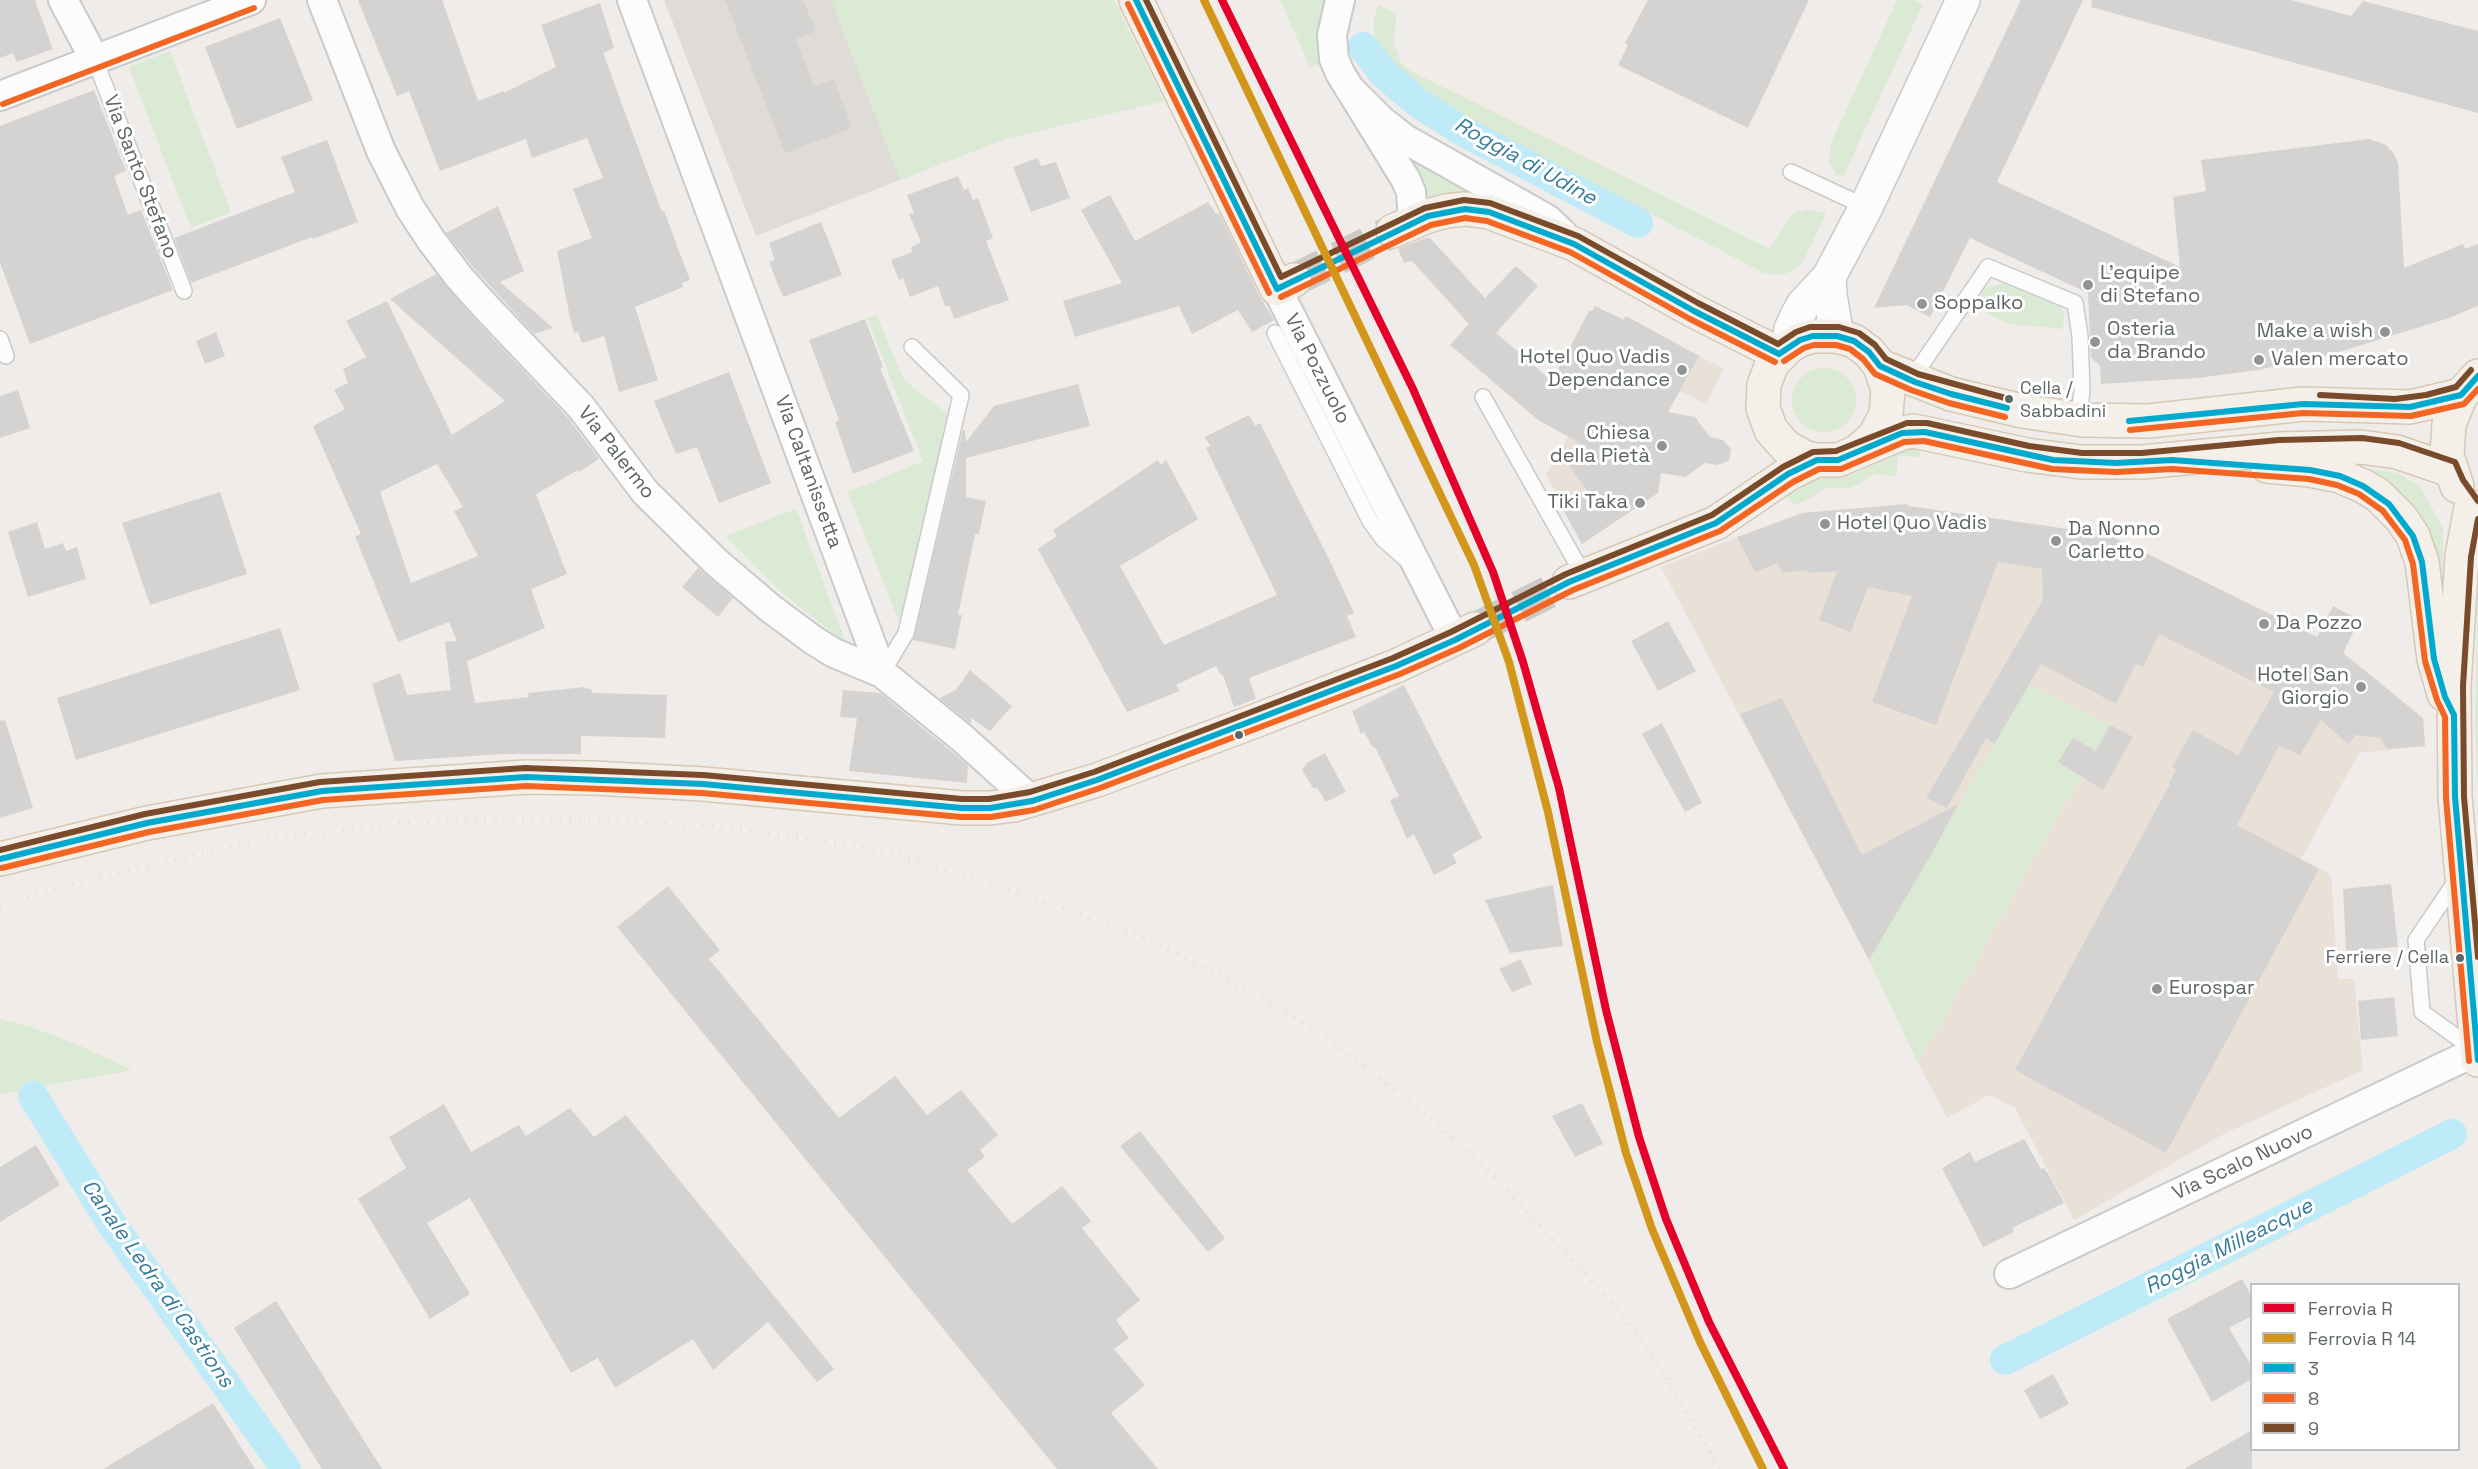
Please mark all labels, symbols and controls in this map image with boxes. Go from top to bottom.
street label: Via Santo Stefano [98,92,182,262]
water label: Roggia di Udine [1450,113,1600,211]
place label: L'equipe di Stefano [2100,262,2200,309]
marker: L'equipe di Stefano [2081,278,2095,292]
place label: Soppalko [1934,292,2023,316]
marker: Soppalko [1915,297,1929,311]
street label: Via Pozzuolo [1279,310,1355,428]
place label: Osteria da Brando [2107,318,2206,365]
place label: Make a wish [2257,320,2373,344]
marker: Make a wish [2378,325,2392,339]
marker: Osteria da Brando [2088,335,2102,349]
place label: Hotel Quo Vadis Dependance [1520,346,1670,393]
place label: Valen mercato [2271,348,2409,372]
marker: Valen mercato [2252,353,2266,367]
marker: Hotel Quo Vadis Dependance [1675,363,1689,377]
place label: Cella / Sabbadini [2020,378,2106,420]
street label: Via Caltanissetta [769,392,847,552]
marker: Cella / Sabbadini [2003,393,2015,405]
street label: Via Palermo [572,402,660,504]
place label: Chiesa della Pietà [1550,422,1650,469]
marker: Chiesa della Pietà [1655,439,1669,453]
place label: Tiki Taka [1547,491,1628,515]
marker: Tiki Taka [1633,496,1647,510]
place label: Hotel Quo Vadis [1837,512,1987,536]
marker: Hotel Quo Vadis [1818,517,1832,531]
place label: Da Nonno Carletto [2068,518,2160,565]
marker: Da Nonno Carletto [2049,534,2063,548]
place label: Da Pozzo [2276,612,2362,636]
marker: Da Pozzo [2257,617,2271,631]
place label: Hotel San Giorgio [2257,664,2349,711]
marker: Hotel San Giorgio [2354,680,2368,694]
unlabelled marker [1233,729,1245,741]
place label: Ferriere / Cella [2326,947,2449,969]
marker: Ferriere / Cella [2454,952,2466,964]
place label: Eurospar [2169,977,2254,1001]
marker: Eurospar [2150,982,2164,996]
street label: Via Scalo Nuovo [2169,1120,2317,1206]
water label: Canale Ledra di Castions [76,1175,238,1393]
water label: Roggia Milleacque [2141,1194,2317,1300]
legend [2250,1283,2460,1451]
text: Ferrovia R [2308,1297,2393,1320]
text: Ferrovia R 14 [2308,1327,2416,1350]
text: 3 [2308,1357,2319,1380]
text: 8 [2308,1387,2319,1410]
text: 9 [2308,1417,2319,1440]

